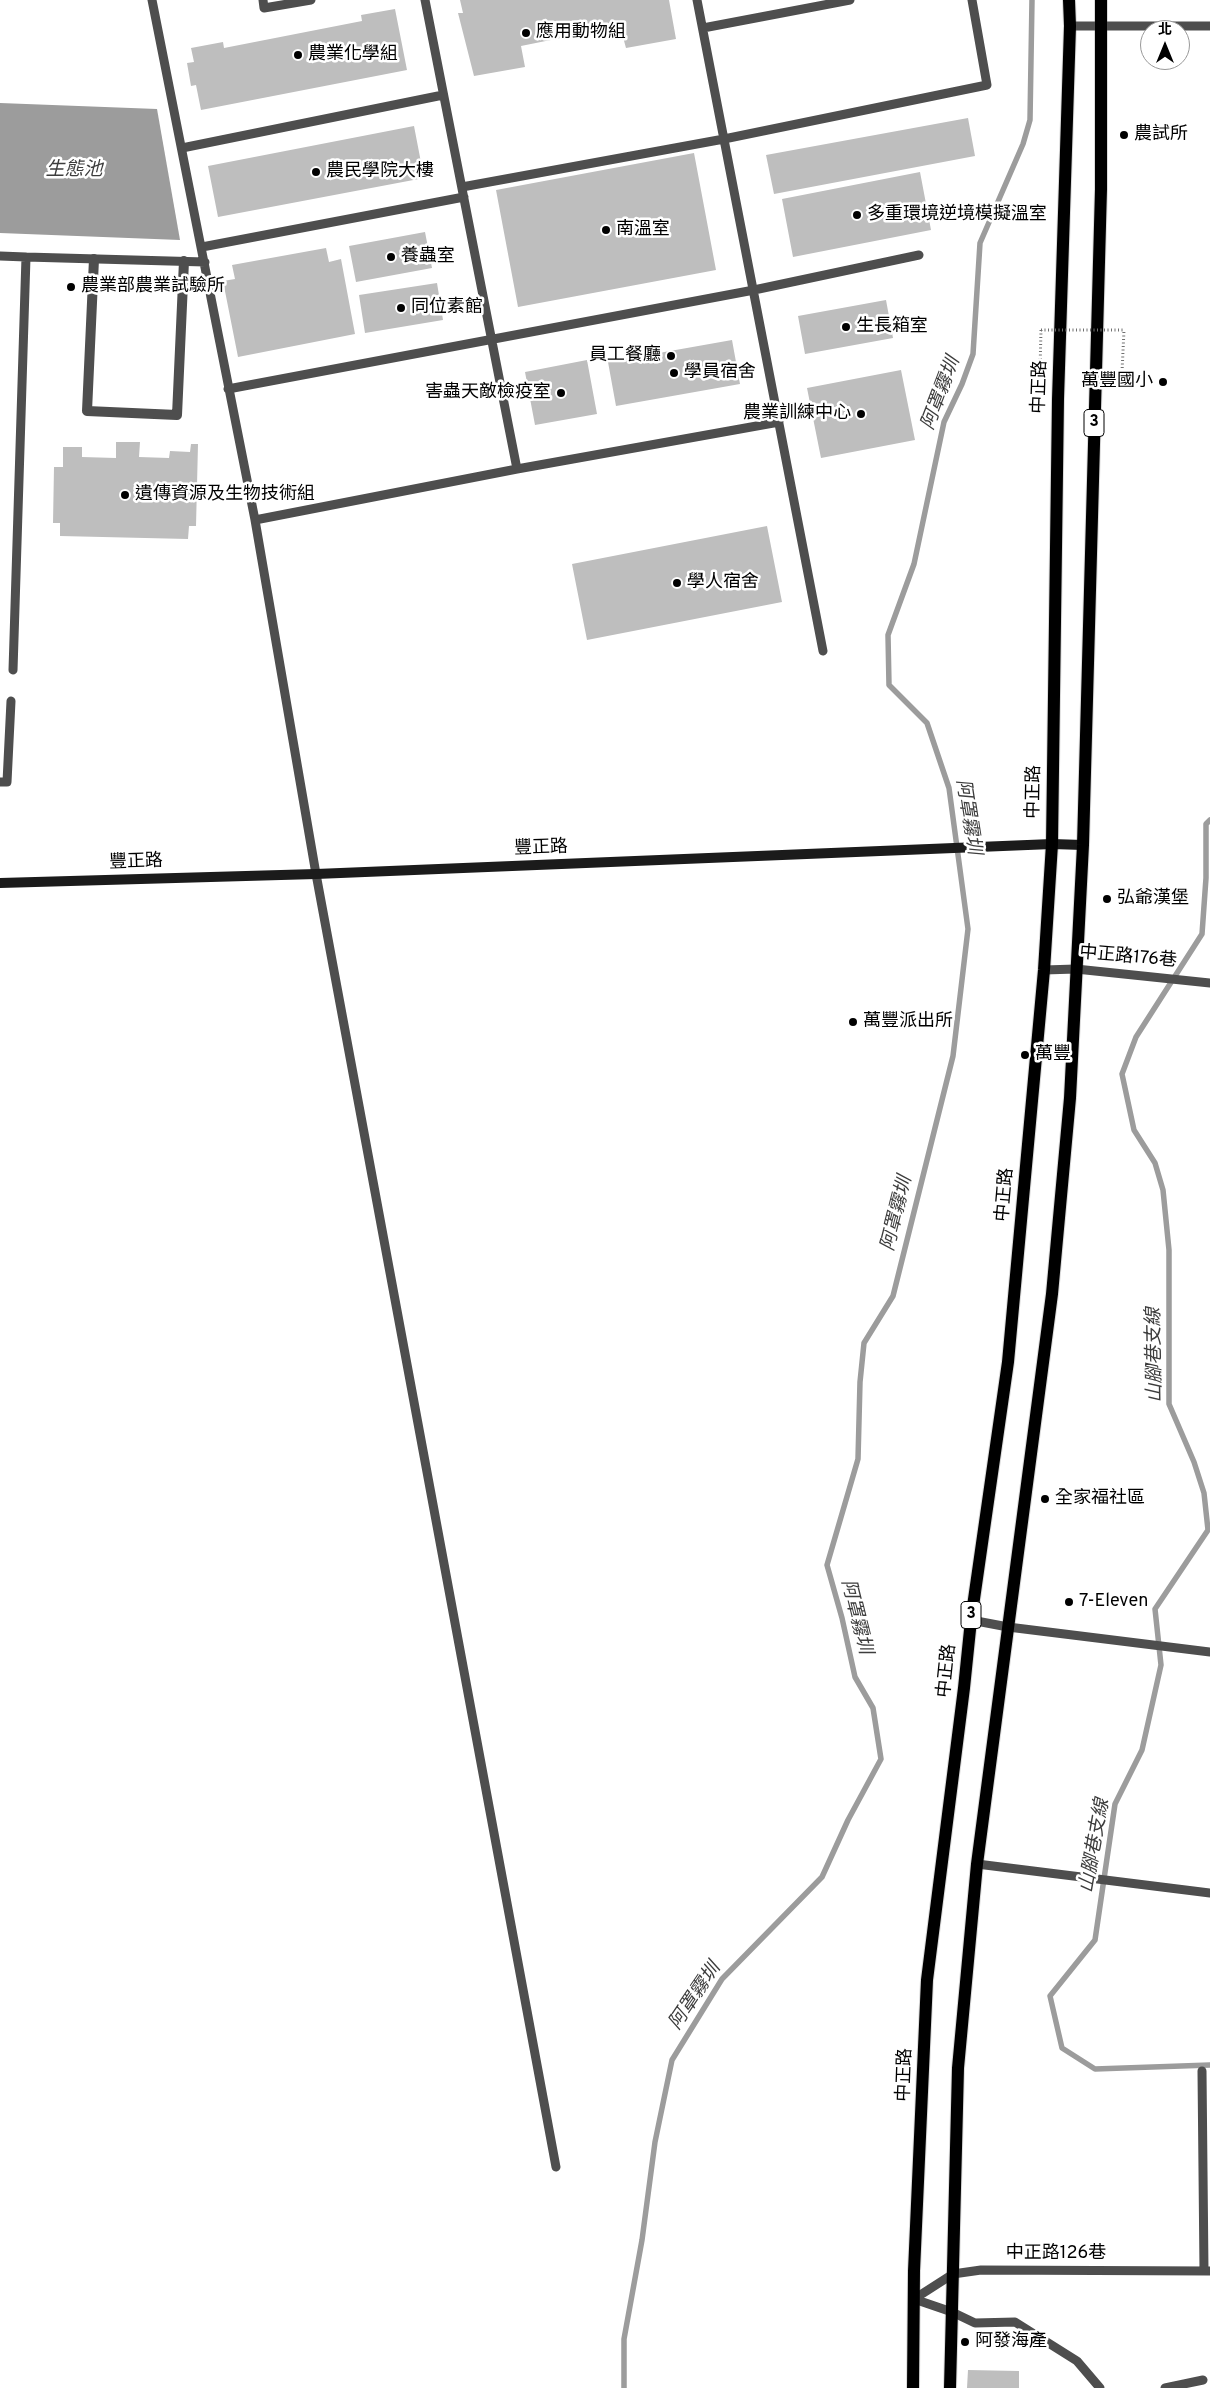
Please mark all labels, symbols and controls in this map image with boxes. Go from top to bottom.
north arrow [1140,20,1190,70]
place label: 應用動物組 [536,22,626,44]
text: 北 [1158,22,1172,39]
marker: 應用動物組 [520,27,532,39]
place label: 農業化學組 [308,44,398,66]
marker: 農業化學組 [292,49,304,61]
place label: 農試所 [1134,124,1188,146]
marker: 農試所 [1118,129,1130,141]
water label: 生態池 [46,160,102,182]
place label: 農民學院大樓 [326,161,434,183]
marker: 農民學院大樓 [310,166,322,178]
place label: 多重環境逆境模擬溫室 [867,204,1047,226]
marker: 多重環境逆境模擬溫室 [851,209,863,221]
place label: 南溫室 [616,219,670,241]
marker: 南溫室 [600,224,612,236]
place label: 養蟲室 [401,246,455,268]
marker: 養蟲室 [385,251,397,263]
place label: 農業部農業試驗所 [81,276,225,298]
marker: 農業部農業試驗所 [65,281,77,293]
place label: 同位素館 [411,297,483,319]
marker: 同位素館 [395,302,407,314]
place label: 生長箱室 [856,316,928,338]
marker: 生長箱室 [840,321,852,333]
place label: 員工餐廳 [589,345,661,367]
marker: 員工餐廳 [665,350,677,362]
water label: 阿罩霧圳 [918,354,966,434]
street label: 中正路 [1029,360,1053,414]
place label: 學員宿舍 [684,362,756,384]
marker: 學員宿舍 [668,367,680,379]
place label: 萬豐國小 [1081,371,1153,393]
marker: 萬豐國小 [1157,376,1169,388]
place label: 害蟲天敵檢疫室 [425,382,551,404]
marker: 害蟲天敵檢疫室 [555,387,567,399]
place label: 農業訓練中心 [743,403,851,425]
marker: 農業訓練中心 [855,408,867,420]
road number: 3 [1084,409,1104,436]
place label: 遺傳資源及生物技術組 [135,484,315,506]
marker: 遺傳資源及生物技術組 [119,489,131,501]
place label: 學人宿舍 [687,572,759,594]
marker: 學人宿舍 [671,577,683,589]
street label: 中正路 [1024,765,1046,819]
water label: 阿罩霧圳 [950,778,984,856]
street label: 豐正路 [514,837,568,861]
street label: 豐正路 [109,851,163,875]
place label: 弘爺漢堡 [1117,888,1189,910]
marker: 弘爺漢堡 [1101,893,1113,905]
street label: 中正路176巷 [1078,943,1178,973]
place label: 萬豐派出所 [863,1011,953,1033]
marker: 萬豐派出所 [847,1016,859,1028]
place label: 萬豐 [1035,1044,1071,1066]
marker: 萬豐 [1019,1049,1031,1061]
street label: 中正路 [993,1167,1019,1223]
water label: 阿罩霧圳 [878,1174,918,1254]
water label: 山腳巷支線 [1144,1307,1168,1403]
place label: 全家福社區 [1055,1488,1145,1510]
marker: 全家福社區 [1039,1493,1051,1505]
water label: 阿罩霧圳 [835,1577,875,1657]
place label: 7-Eleven [1079,1591,1148,1613]
marker: 7-Eleven [1063,1596,1075,1608]
road number: 3 [961,1602,981,1628]
street label: 中正路 [934,1643,962,1699]
water label: 山腳巷支線 [1077,1797,1115,1895]
water label: 阿罩霧圳 [665,1959,727,2035]
street label: 中正路 [894,2048,918,2102]
street label: 中正路126巷 [1006,2243,1106,2265]
place label: 阿發海產 [975,2331,1047,2353]
marker: 阿發海產 [959,2336,971,2348]

